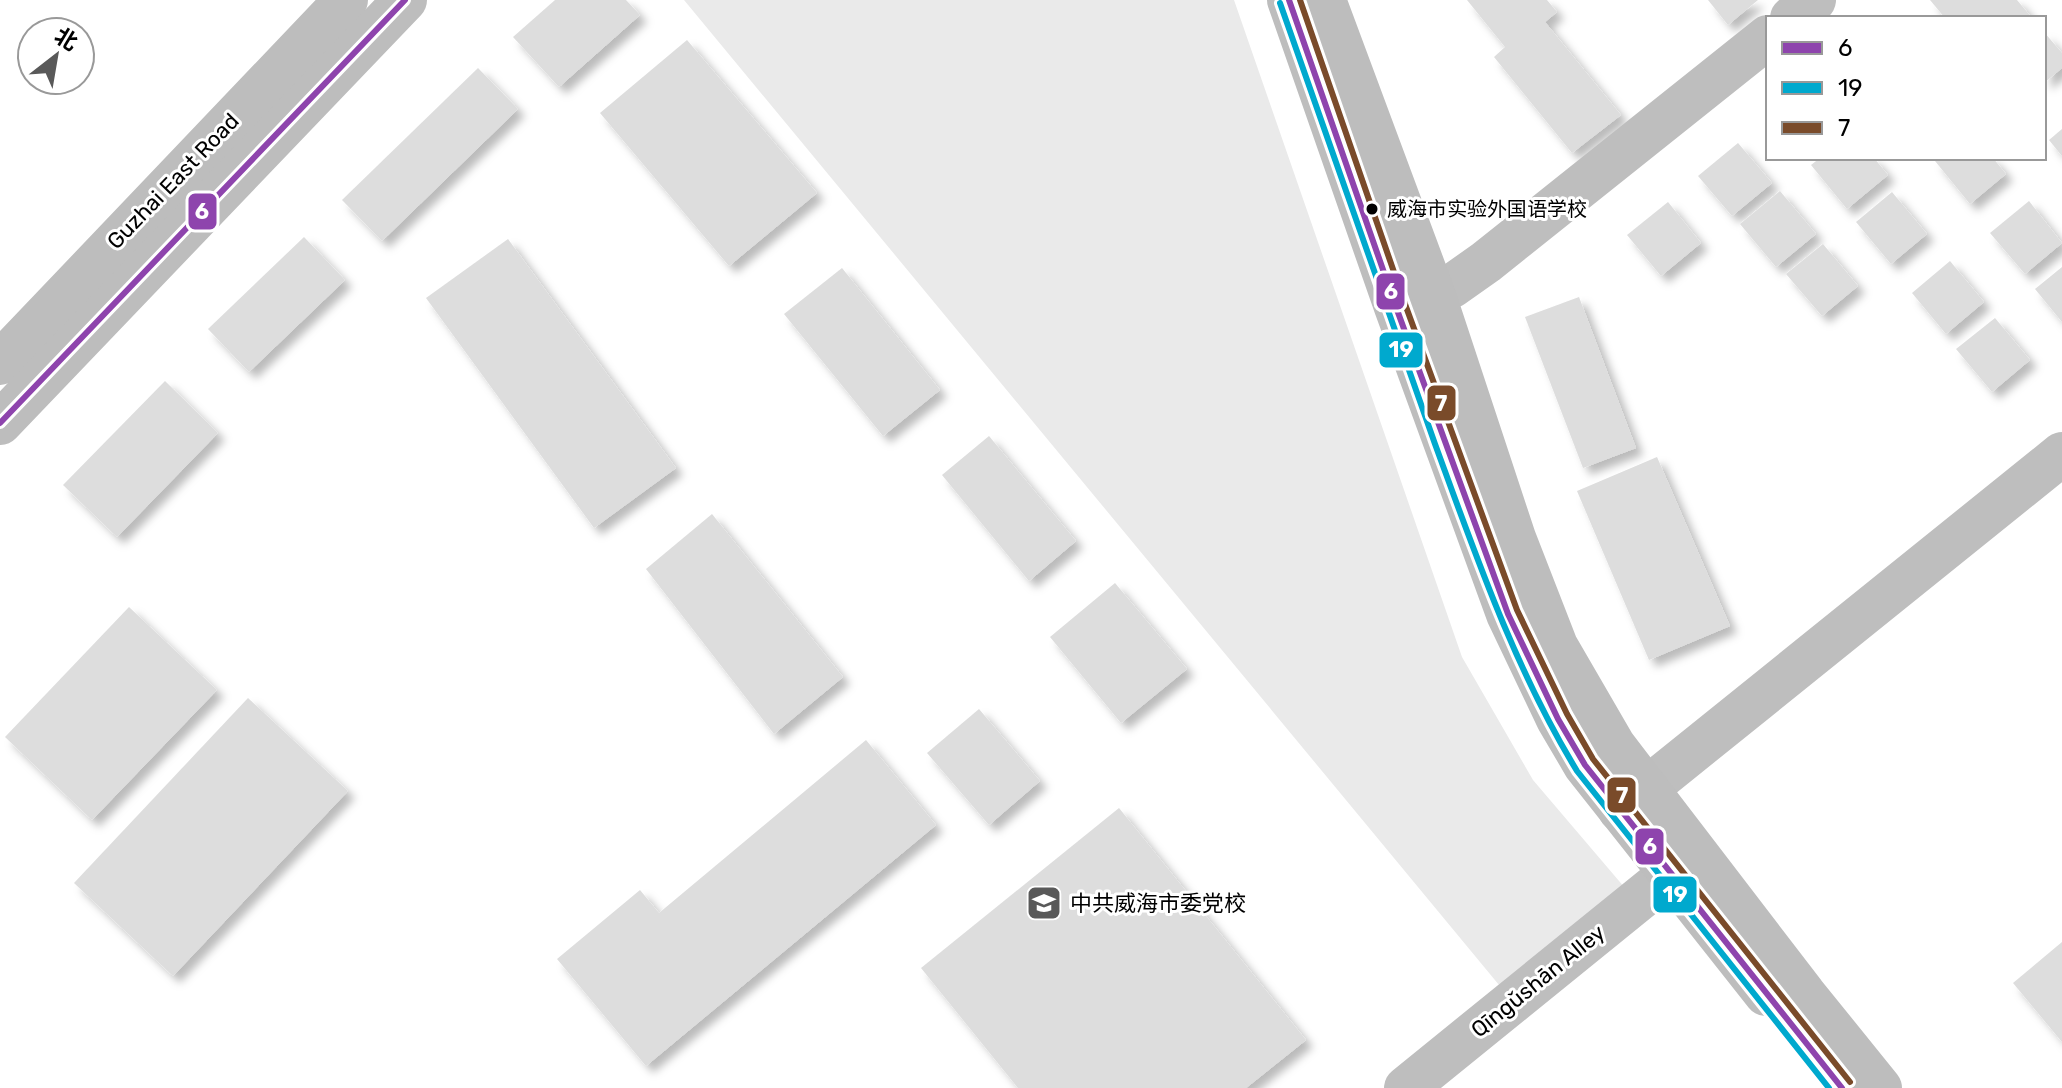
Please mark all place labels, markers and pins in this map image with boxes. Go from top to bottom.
place label: 威海市实验外国语学校 [1387,197,1587,221]
marker: 威海市实验外国语学校 [1364,201,1380,217]
school or university icon: 中共威海市委党校 [1025,884,1063,922]
place label: 中共威海市委党校 [1070,890,1246,917]

